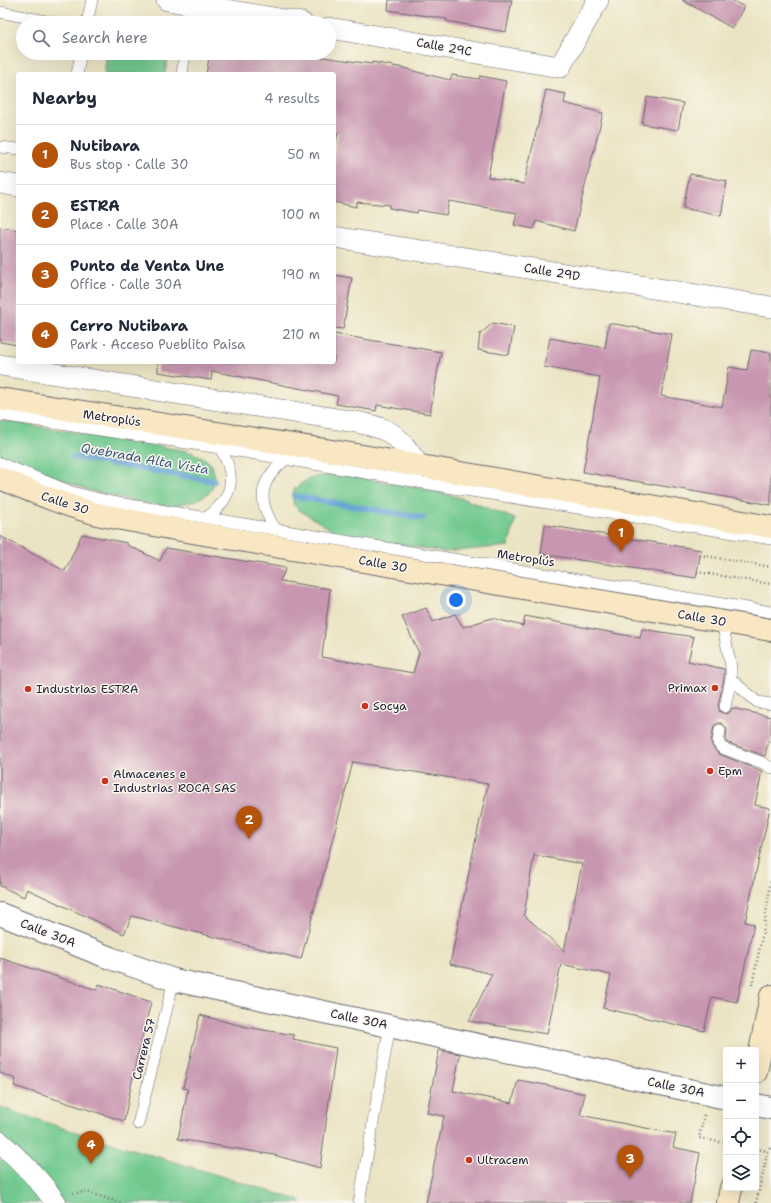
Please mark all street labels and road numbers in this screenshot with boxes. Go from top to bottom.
street label: Calle 29C [415,34,473,60]
street label: Calle 29D [523,260,581,284]
street label: Metroplús [82,406,142,430]
street label: Calle 30 [39,488,91,518]
street label: Metroplús [496,546,556,570]
street label: Calle 30 [357,552,409,576]
street label: Calle 30 [676,606,728,630]
street label: Calle 30A [18,915,78,951]
street label: Calle 30A [329,1005,389,1033]
street label: Carrera 57 [129,1017,159,1081]
street label: Calle 30A [646,1073,706,1101]

